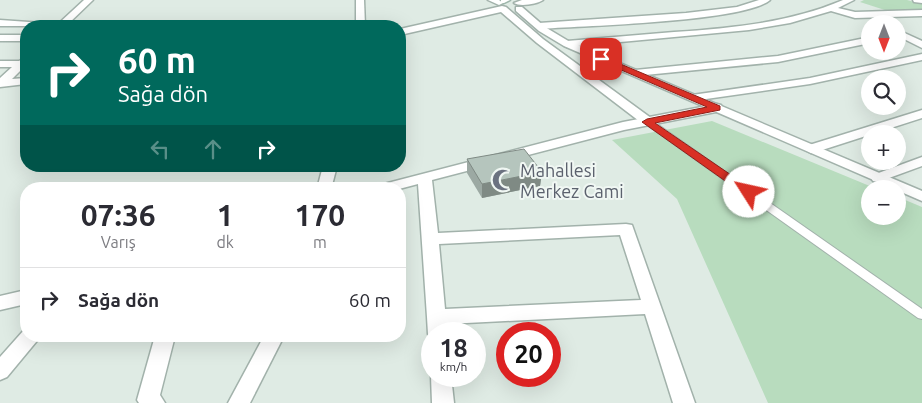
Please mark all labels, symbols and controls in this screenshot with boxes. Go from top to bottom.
north arrow [861,15,906,60]
map controls [861,15,906,225]
pin [580,38,622,80]
icon: right [35,40,100,105]
text: 60 m [118,40,196,80]
icon: arrive [587,45,615,73]
button: search [861,70,906,115]
text: Sağa dön [118,81,208,106]
button: + [861,125,906,170]
icon: left [146,135,174,163]
icon: ahead [199,135,227,163]
icon: right [252,135,280,163]
place label: Mahallesi Merkez Cami [520,160,624,201]
position arrow [722,165,774,217]
mosque icon: Mahallesi Merkez Cami [490,167,516,193]
button: − [861,180,906,225]
text: 07:36 [81,198,156,232]
text: 1 [217,198,234,232]
text: 170 [295,198,345,232]
text: Varış [101,233,136,251]
text: dk [216,233,234,251]
text: m [313,233,327,251]
icon: right [35,286,63,314]
text: Sağa dön [78,289,159,311]
text: 60 m [349,289,391,311]
speed limit sign: 20 [496,322,561,387]
text: 18 [439,334,468,362]
text: km/h [440,360,467,373]

